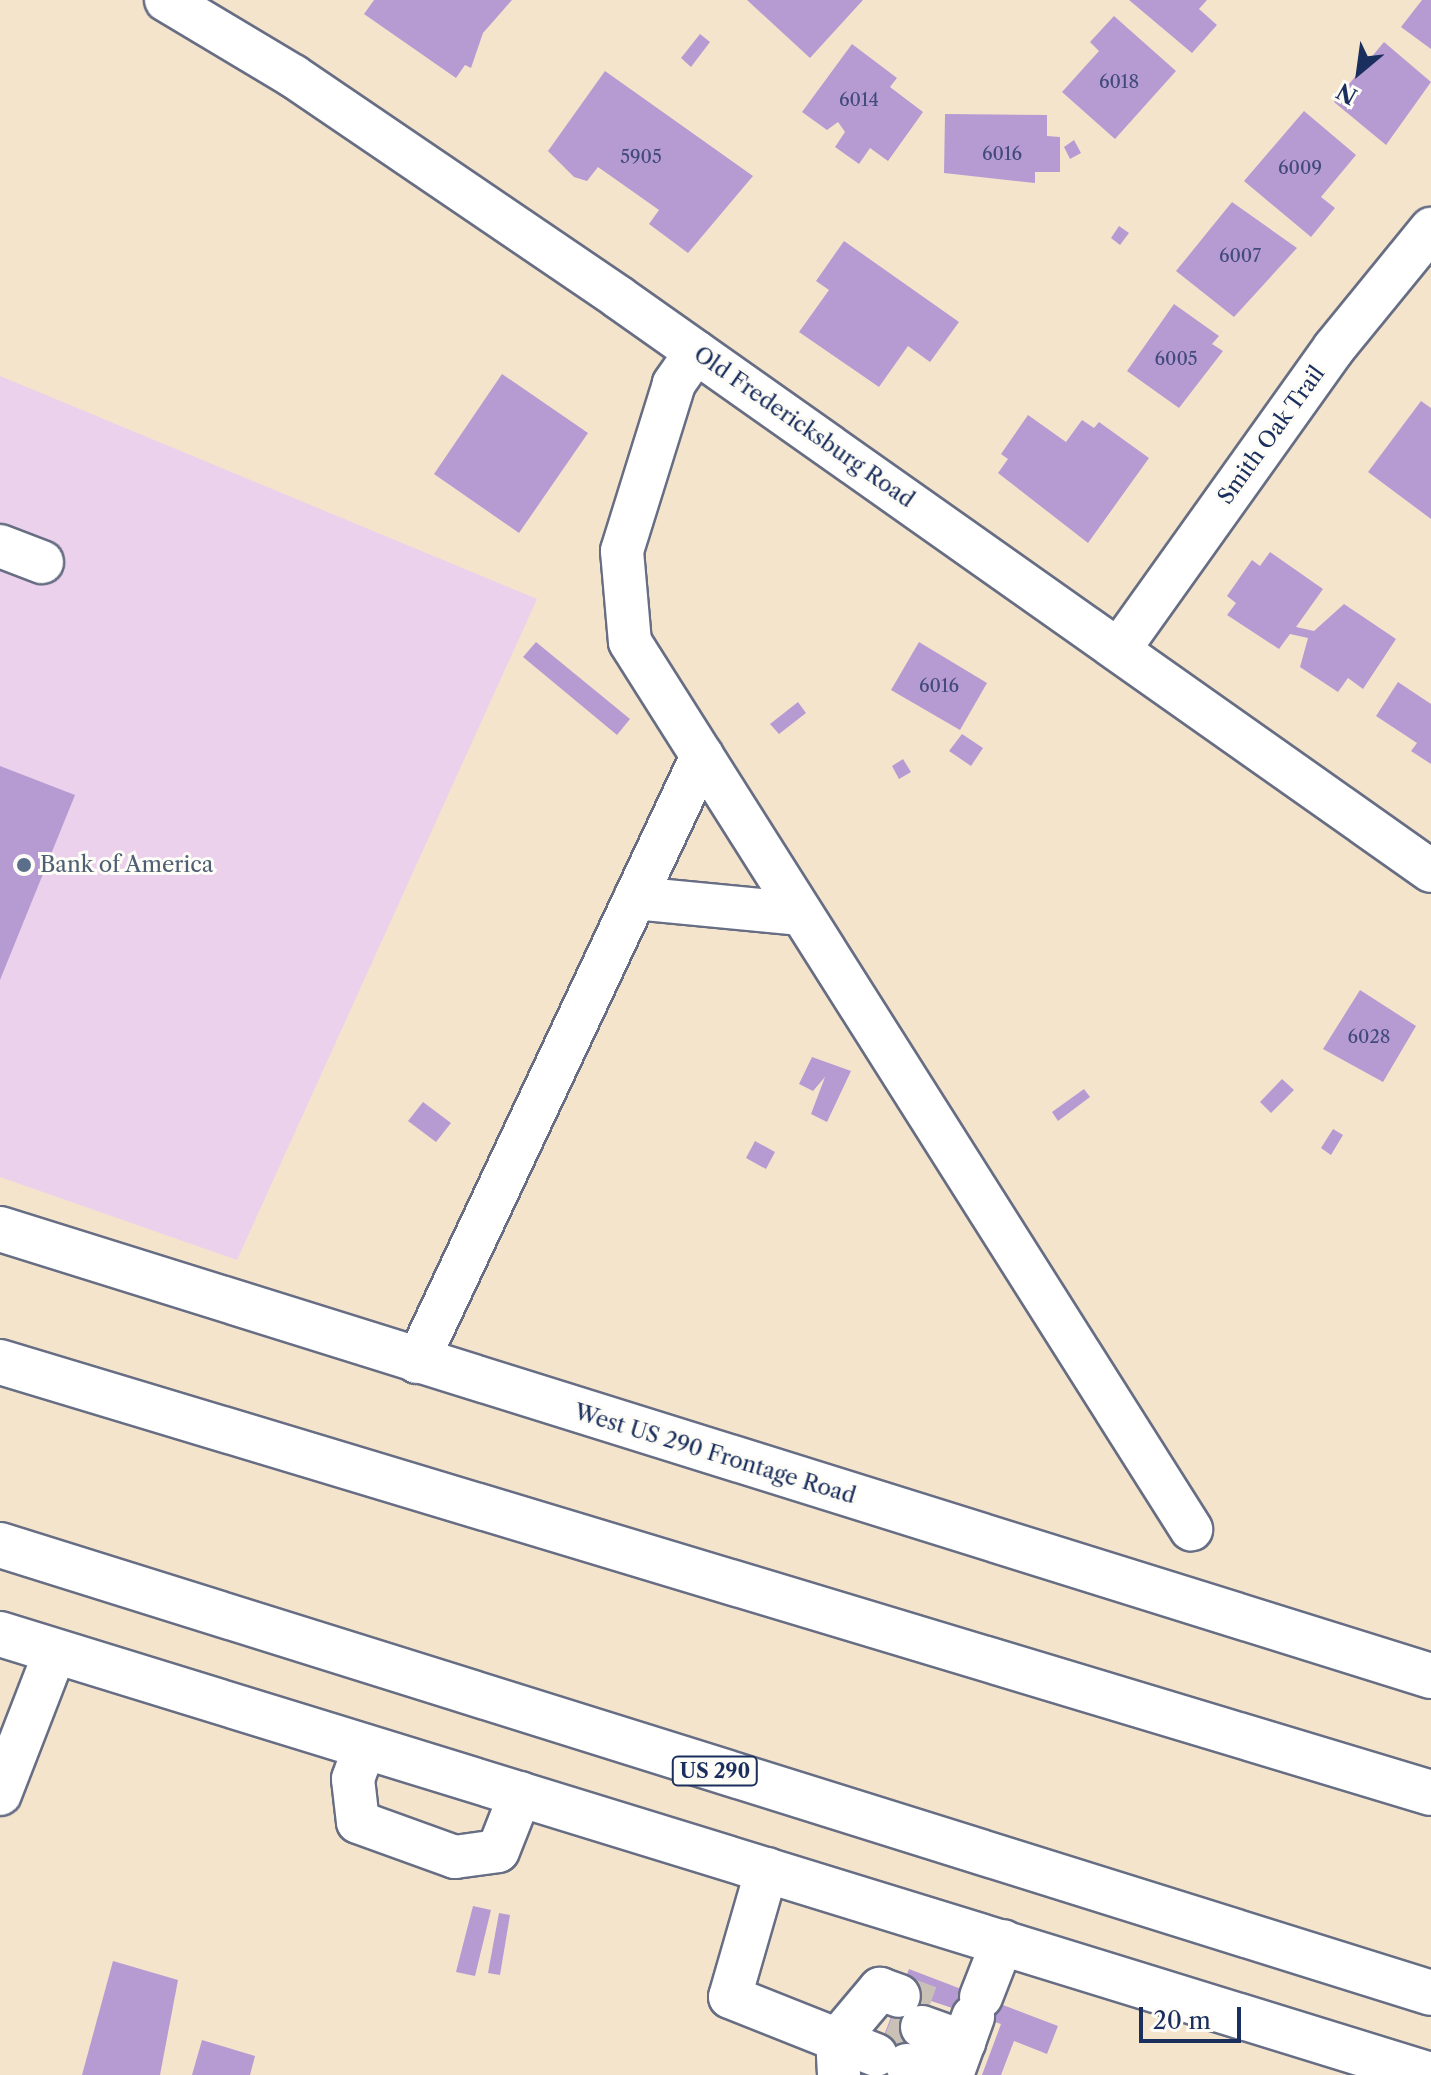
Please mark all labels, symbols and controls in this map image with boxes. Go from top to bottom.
north arrow [1319,32,1399,112]
house number: 6018 [1099,71,1139,93]
text: N [1332,77,1362,110]
house number: 6014 [839,89,879,111]
house number: 6016 [982,143,1022,165]
house number: 5905 [620,146,662,168]
house number: 6009 [1278,157,1322,179]
house number: 6007 [1219,245,1261,267]
street label: Old Fredericksburg Road [689,341,919,513]
house number: 6005 [1154,348,1198,370]
street label: Smith Oak Trail [1212,360,1330,510]
house number: 6016 [919,675,959,697]
place label: Bank of America [40,852,215,878]
marker: Bank of America [15,856,33,874]
house number: 6028 [1348,1026,1390,1048]
street label: West US 290 Frontage Road [571,1399,859,1509]
road number: US 290 [671,1755,759,1787]
scale bar [1143,1991,1245,2041]
text: 20 m [1153,2006,1211,2035]

